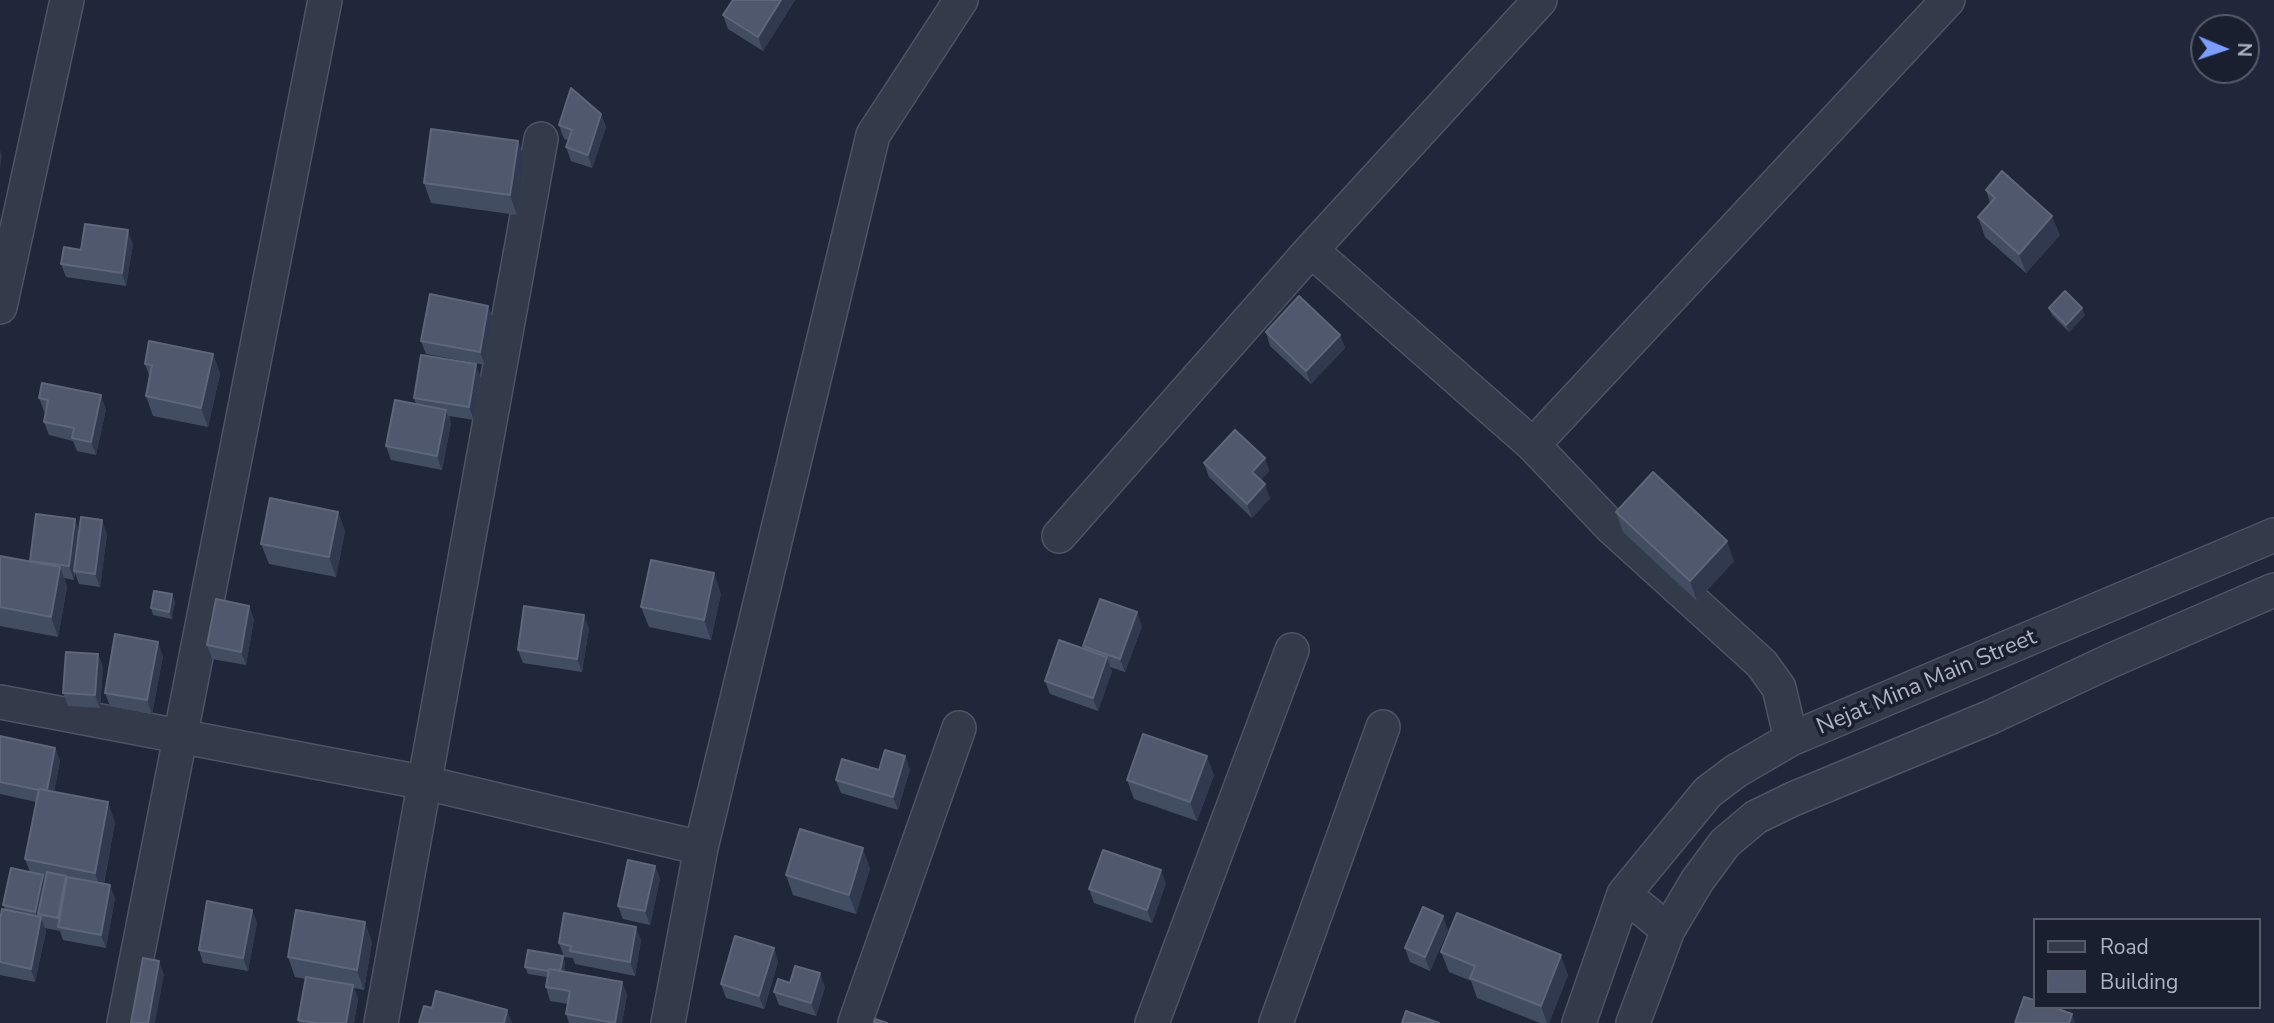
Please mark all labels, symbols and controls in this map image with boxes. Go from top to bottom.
north arrow [2190,14,2260,84]
text: N [2231,42,2257,57]
street label: Nejat Mina Main Street [1813,624,2041,742]
legend [2032,918,2260,1009]
text: Road [2100,933,2149,961]
text: Building [2100,968,2178,996]

